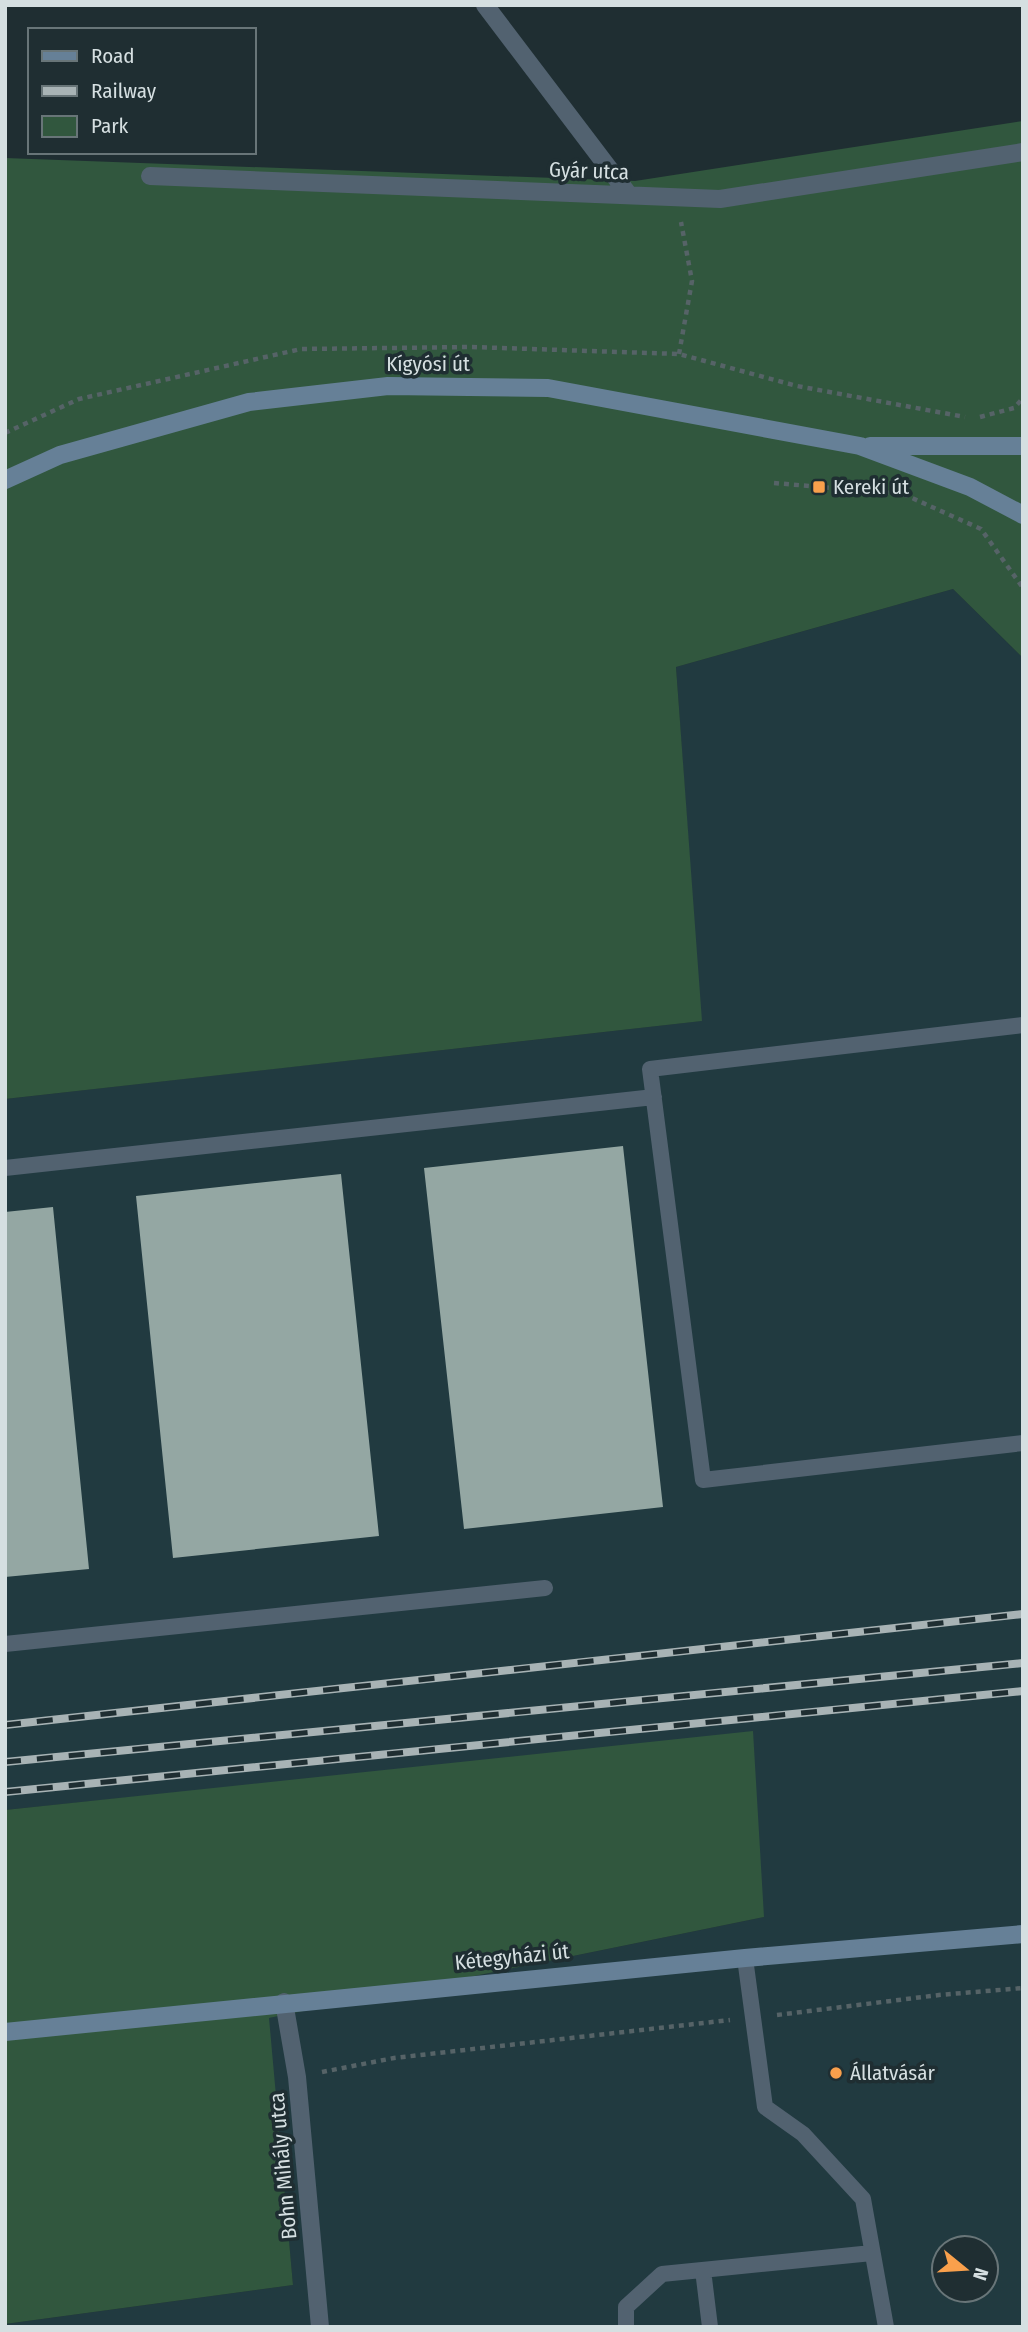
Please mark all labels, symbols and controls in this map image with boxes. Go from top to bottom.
legend [28,28,256,154]
text: Road [91,43,135,69]
text: Railway [91,78,157,104]
text: Park [91,113,129,139]
street label: Gyár utca [548,157,630,185]
street label: Kígyósi út [386,351,470,377]
place label: Kereki út [833,474,909,500]
marker: Kereki út [811,479,827,495]
street label: Kétegyházi út [453,1938,571,1976]
place label: Állatvásár [850,2060,935,2086]
marker: Állatvásár [828,2065,844,2081]
street label: Bohn Mihály utca [264,2092,302,2240]
north arrow [930,2234,1000,2304]
text: N [968,2265,993,2283]

